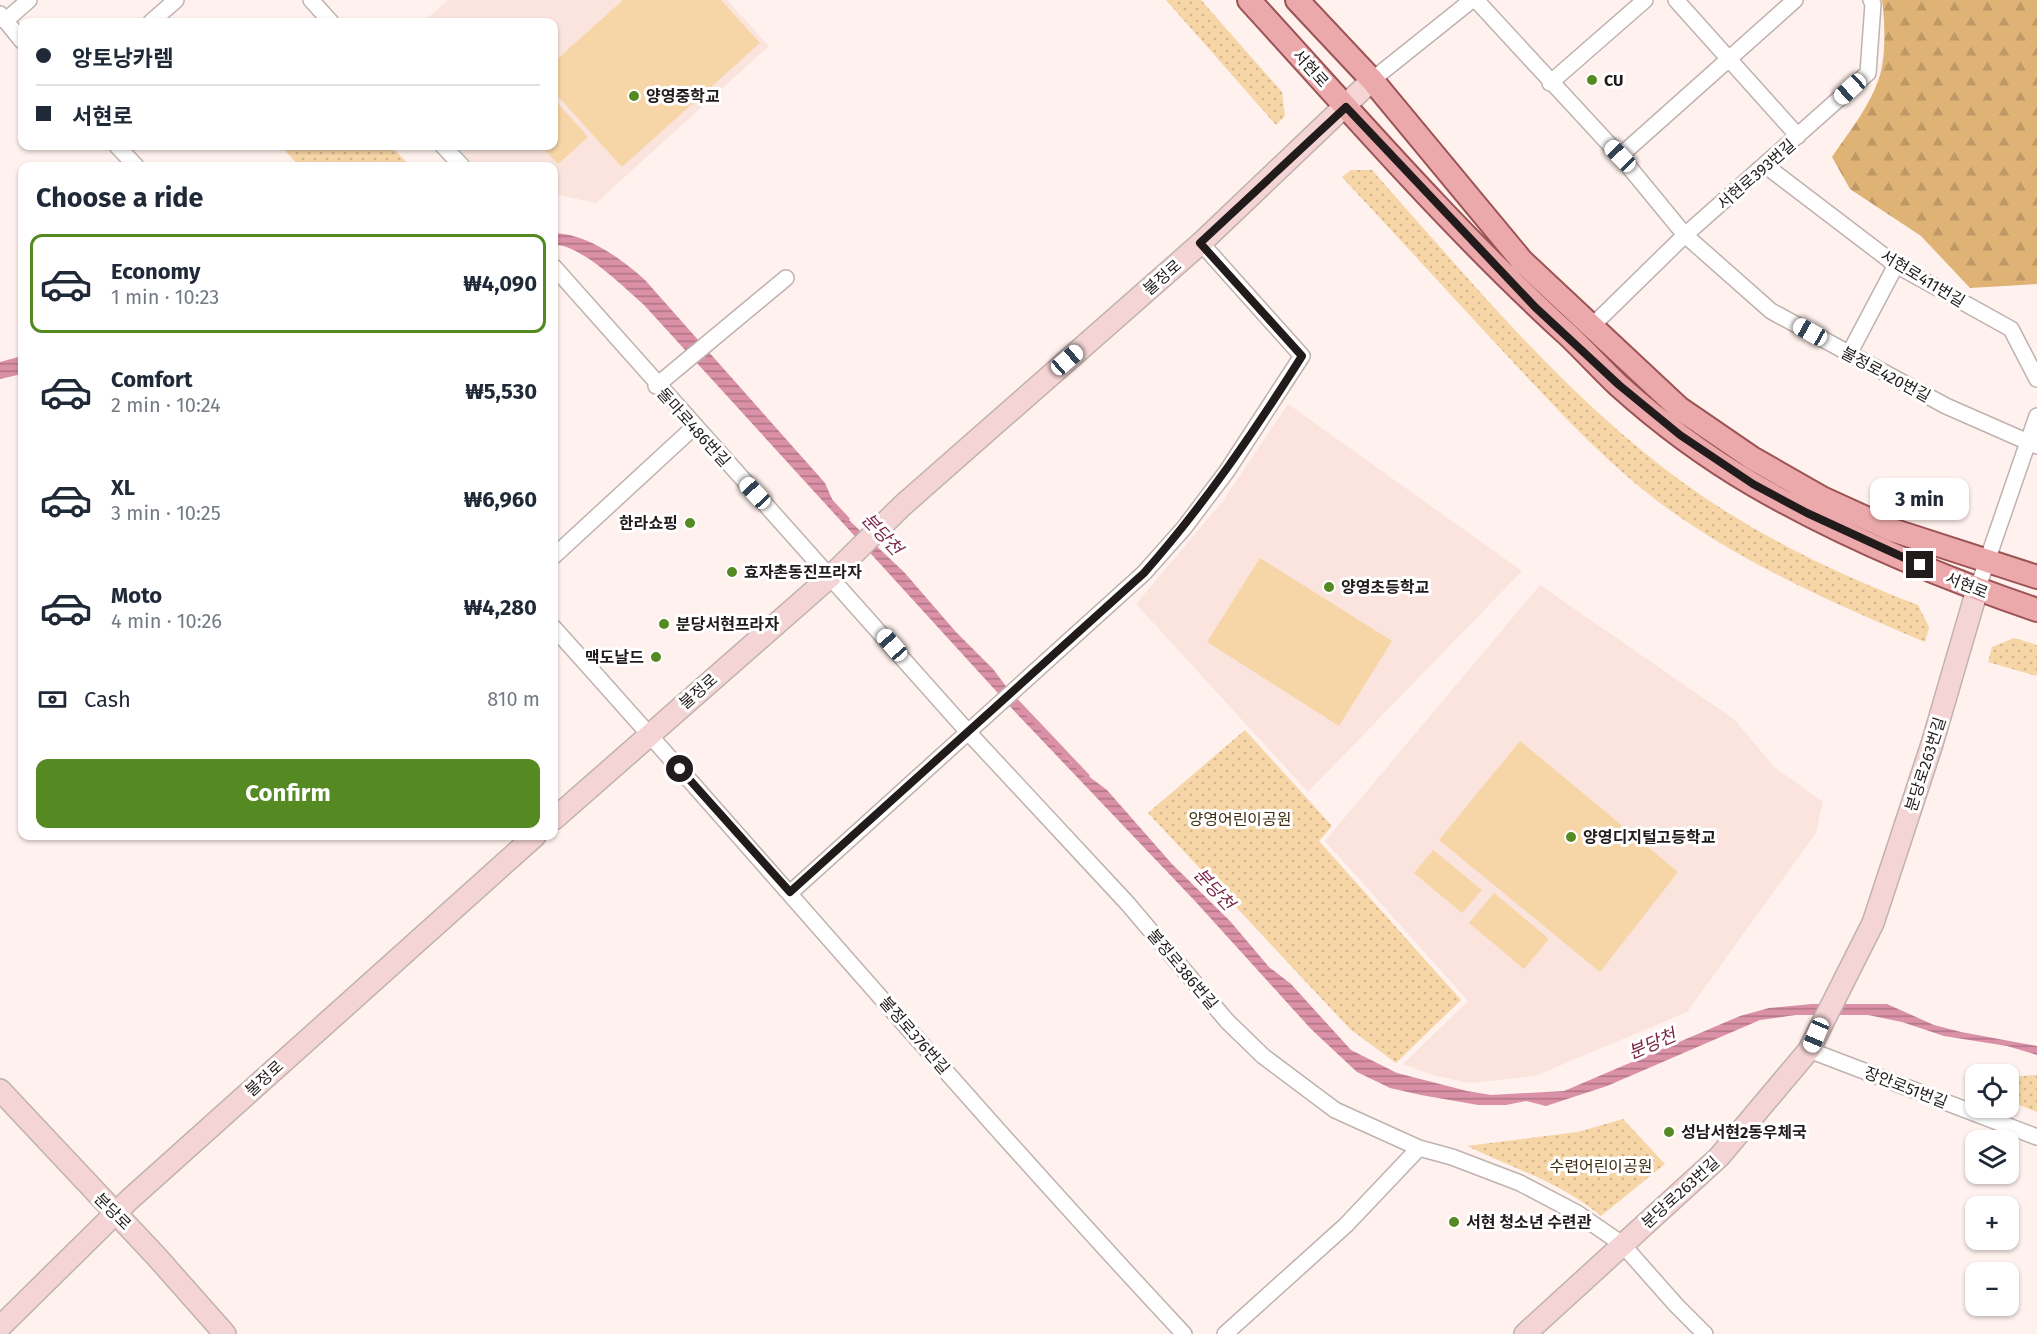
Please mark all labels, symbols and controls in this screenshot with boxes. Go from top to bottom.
text: 앙토낭카렘 [72,45,173,72]
street label: 서현로 [1289,46,1333,91]
car [1831,70,1869,108]
place label: CU [1604,71,1623,90]
marker: CU [1585,73,1599,87]
place label: 양영중학교 [646,87,720,106]
marker: 양영중학교 [627,89,641,103]
text: 서현로 [72,103,133,130]
street label: 서현로393번길 [1713,135,1799,214]
car [1601,137,1639,175]
text: Choose a ride [36,182,203,214]
street label: 서현로411번길 [1877,246,1968,311]
street label: 불정로 [1139,256,1185,299]
icon: car [39,257,93,311]
text: Economy [111,258,200,285]
text: ₩4,090 [463,270,537,297]
text: 1 min · 10:23 [111,285,219,309]
car [1790,315,1830,349]
car [1048,341,1086,379]
street label: 불정로420번길 [1838,343,1934,406]
icon: car [39,365,93,419]
text: Comfort [111,366,192,393]
text: ₩5,530 [465,378,537,405]
street label: 돌마로486번길 [653,384,734,471]
text: 2 min · 10:24 [111,393,221,417]
icon: car [39,473,93,527]
text: XL [111,474,135,501]
car [736,474,774,512]
callout: 3 min [1870,478,1970,520]
text: ₩6,960 [464,486,537,513]
text: 3 min [1895,487,1944,511]
text: 3 min · 10:25 [111,501,221,525]
water label: 분당천 [857,508,909,561]
place label: 한라쇼핑 [619,514,678,533]
marker: 한라쇼핑 [683,516,697,530]
route end [1906,551,1933,578]
place label: 효자촌동진프라자 [744,563,862,582]
marker: 효자촌동진프라자 [725,565,739,579]
street label: 서현로 [1943,568,1991,603]
place label: 양영초등학교 [1341,578,1430,597]
marker: 양영초등학교 [1322,580,1336,594]
icon: car [39,581,93,635]
text: Moto [111,582,162,609]
text: ₩4,280 [464,594,537,621]
text: 4 min · 10:26 [111,609,222,633]
place label: 분당서현프라자 [676,615,779,634]
marker: 분당서현프라자 [657,617,671,631]
car [873,626,911,664]
place label: 맥도날드 [585,648,644,667]
marker: 맥도날드 [649,650,663,664]
street label: 불정로 [675,670,721,713]
icon: cash [36,683,69,716]
text: Cash [84,686,131,713]
text: 810 m [487,687,540,711]
street label: 분당로263번길 [1901,715,1950,814]
route start [666,755,693,782]
button: Confirm [36,759,540,828]
park label: 양영어린이공원 [1188,810,1292,829]
place label: 양영디지털고등학교 [1583,828,1716,847]
marker: 양영디지털고등학교 [1564,830,1578,844]
water label: 분당천 [1189,863,1241,916]
street label: 불정로386번길 [1144,925,1222,1013]
street label: 불정로376번길 [876,993,954,1078]
car [1801,1015,1831,1055]
water label: 분당천 [1625,1023,1681,1064]
street label: 불정로 [242,1056,287,1100]
street label: 장안로51번길 [1861,1063,1950,1112]
map controls [1965,1064,2019,1316]
button: locate [1965,1064,2019,1118]
place label: 성남서현2동우체국 [1681,1123,1807,1142]
marker: 성남서현2동우체국 [1662,1125,1676,1139]
button: layers [1965,1130,2019,1184]
street label: 분당로263번길 [1638,1153,1723,1232]
park label: 수련어린이공원 [1549,1157,1653,1176]
street label: 분당로 [90,1189,135,1234]
button: + [1965,1196,2019,1250]
place label: 서현 청소년 수련관 [1466,1213,1592,1232]
marker: 서현 청소년 수련관 [1447,1215,1461,1229]
button: − [1965,1262,2019,1316]

